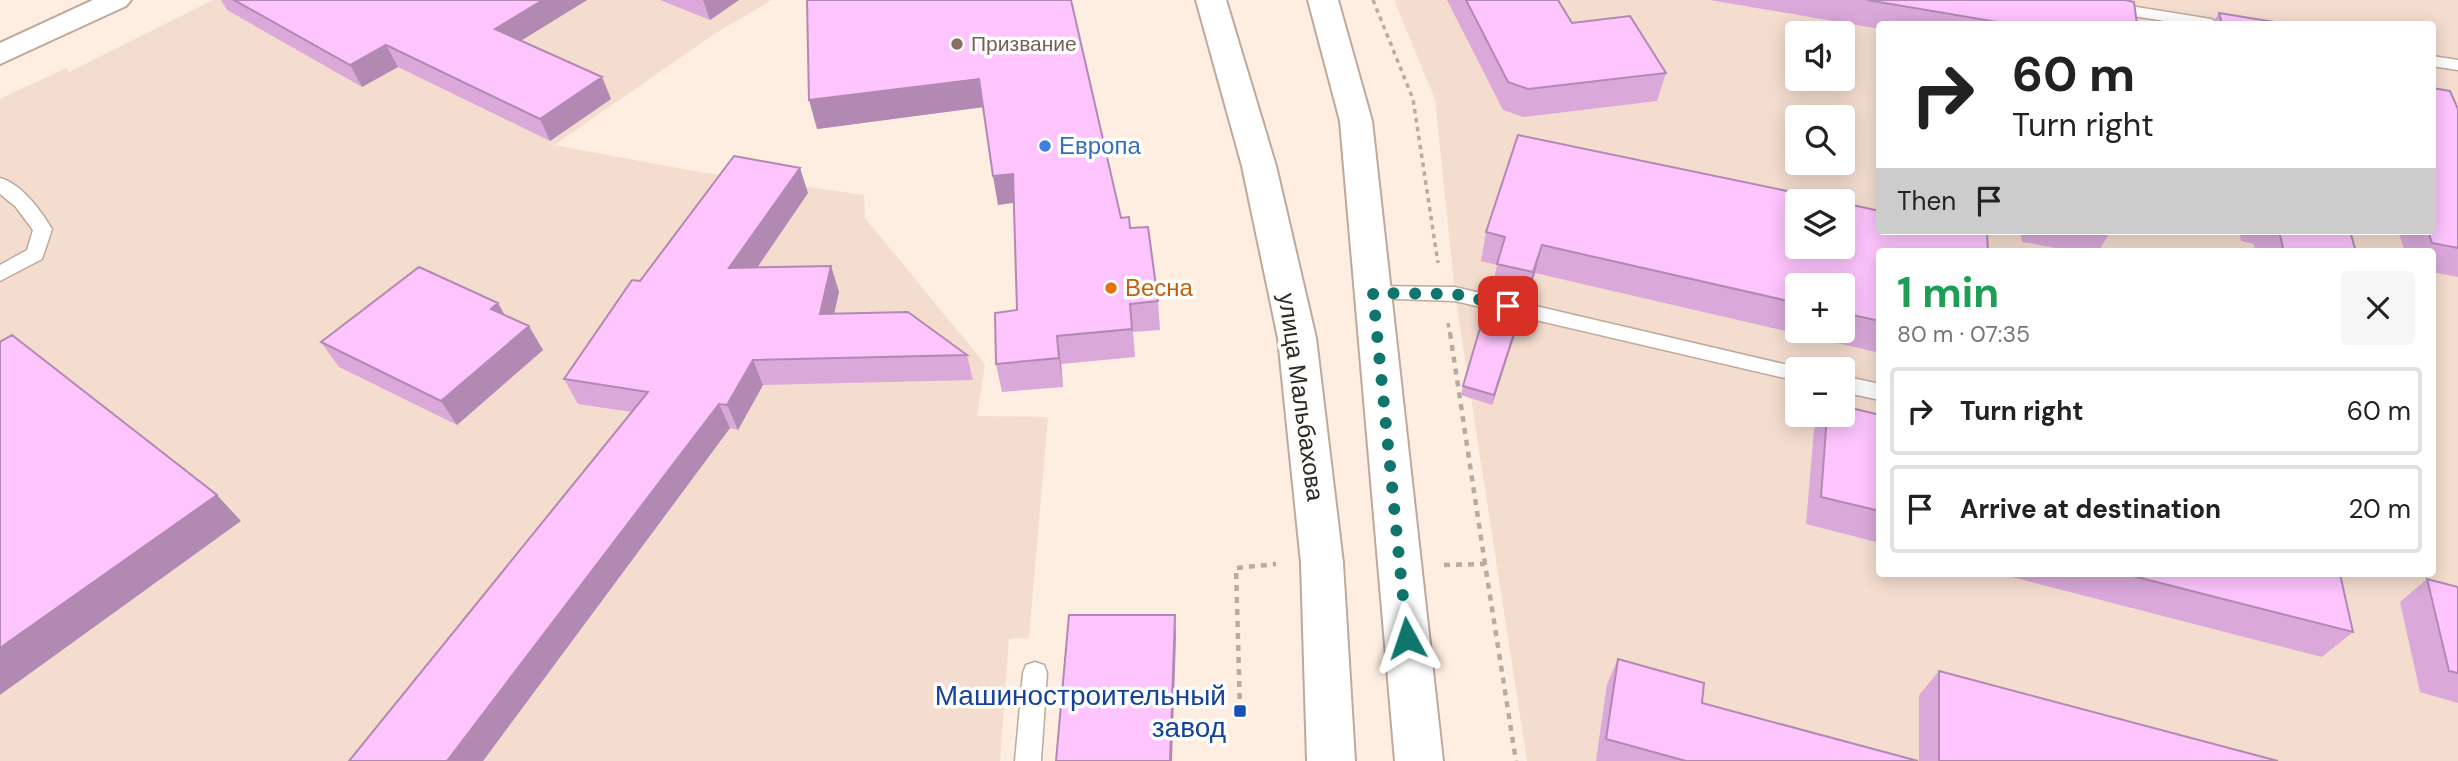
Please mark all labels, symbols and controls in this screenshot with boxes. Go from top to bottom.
map controls [1785,21,1855,427]
button: sound [1785,21,1855,91]
place label: Призвание [971,30,1077,58]
marker: Призвание [949,36,965,52]
text: 60 m [2012,42,2135,106]
icon: right [1897,49,1988,140]
text: Turn right [2012,104,2154,146]
button: search [1785,105,1855,175]
place label: Европа [1059,130,1141,161]
marker: Европа [1037,138,1053,154]
icon: arrive [1970,182,2008,220]
text: Then [1897,184,1956,218]
button: layers [1785,189,1855,259]
text: 1 min [1897,265,1999,320]
button: close [2341,271,2415,345]
place label: Весна [1125,272,1194,303]
button: + [1785,273,1855,343]
pin [1478,276,1538,336]
marker: Весна [1103,280,1119,296]
icon: arrive [1489,287,1527,325]
street label: улица Мальбахова [1272,291,1332,504]
text: 80 m · 07:35 [1897,319,2030,349]
button: − [1785,357,1855,427]
icon: right [1901,392,1939,430]
text: Turn right [1960,394,2084,428]
text: 60 m [2347,394,2411,428]
icon: arrive [1901,490,1939,528]
text: Arrive at destination [1960,492,2221,526]
text: 20 m [2348,492,2411,526]
position arrow [1370,601,1444,675]
place label: Машиностроительный завод [935,677,1226,746]
marker: Машиностроительный завод [1232,703,1248,719]

